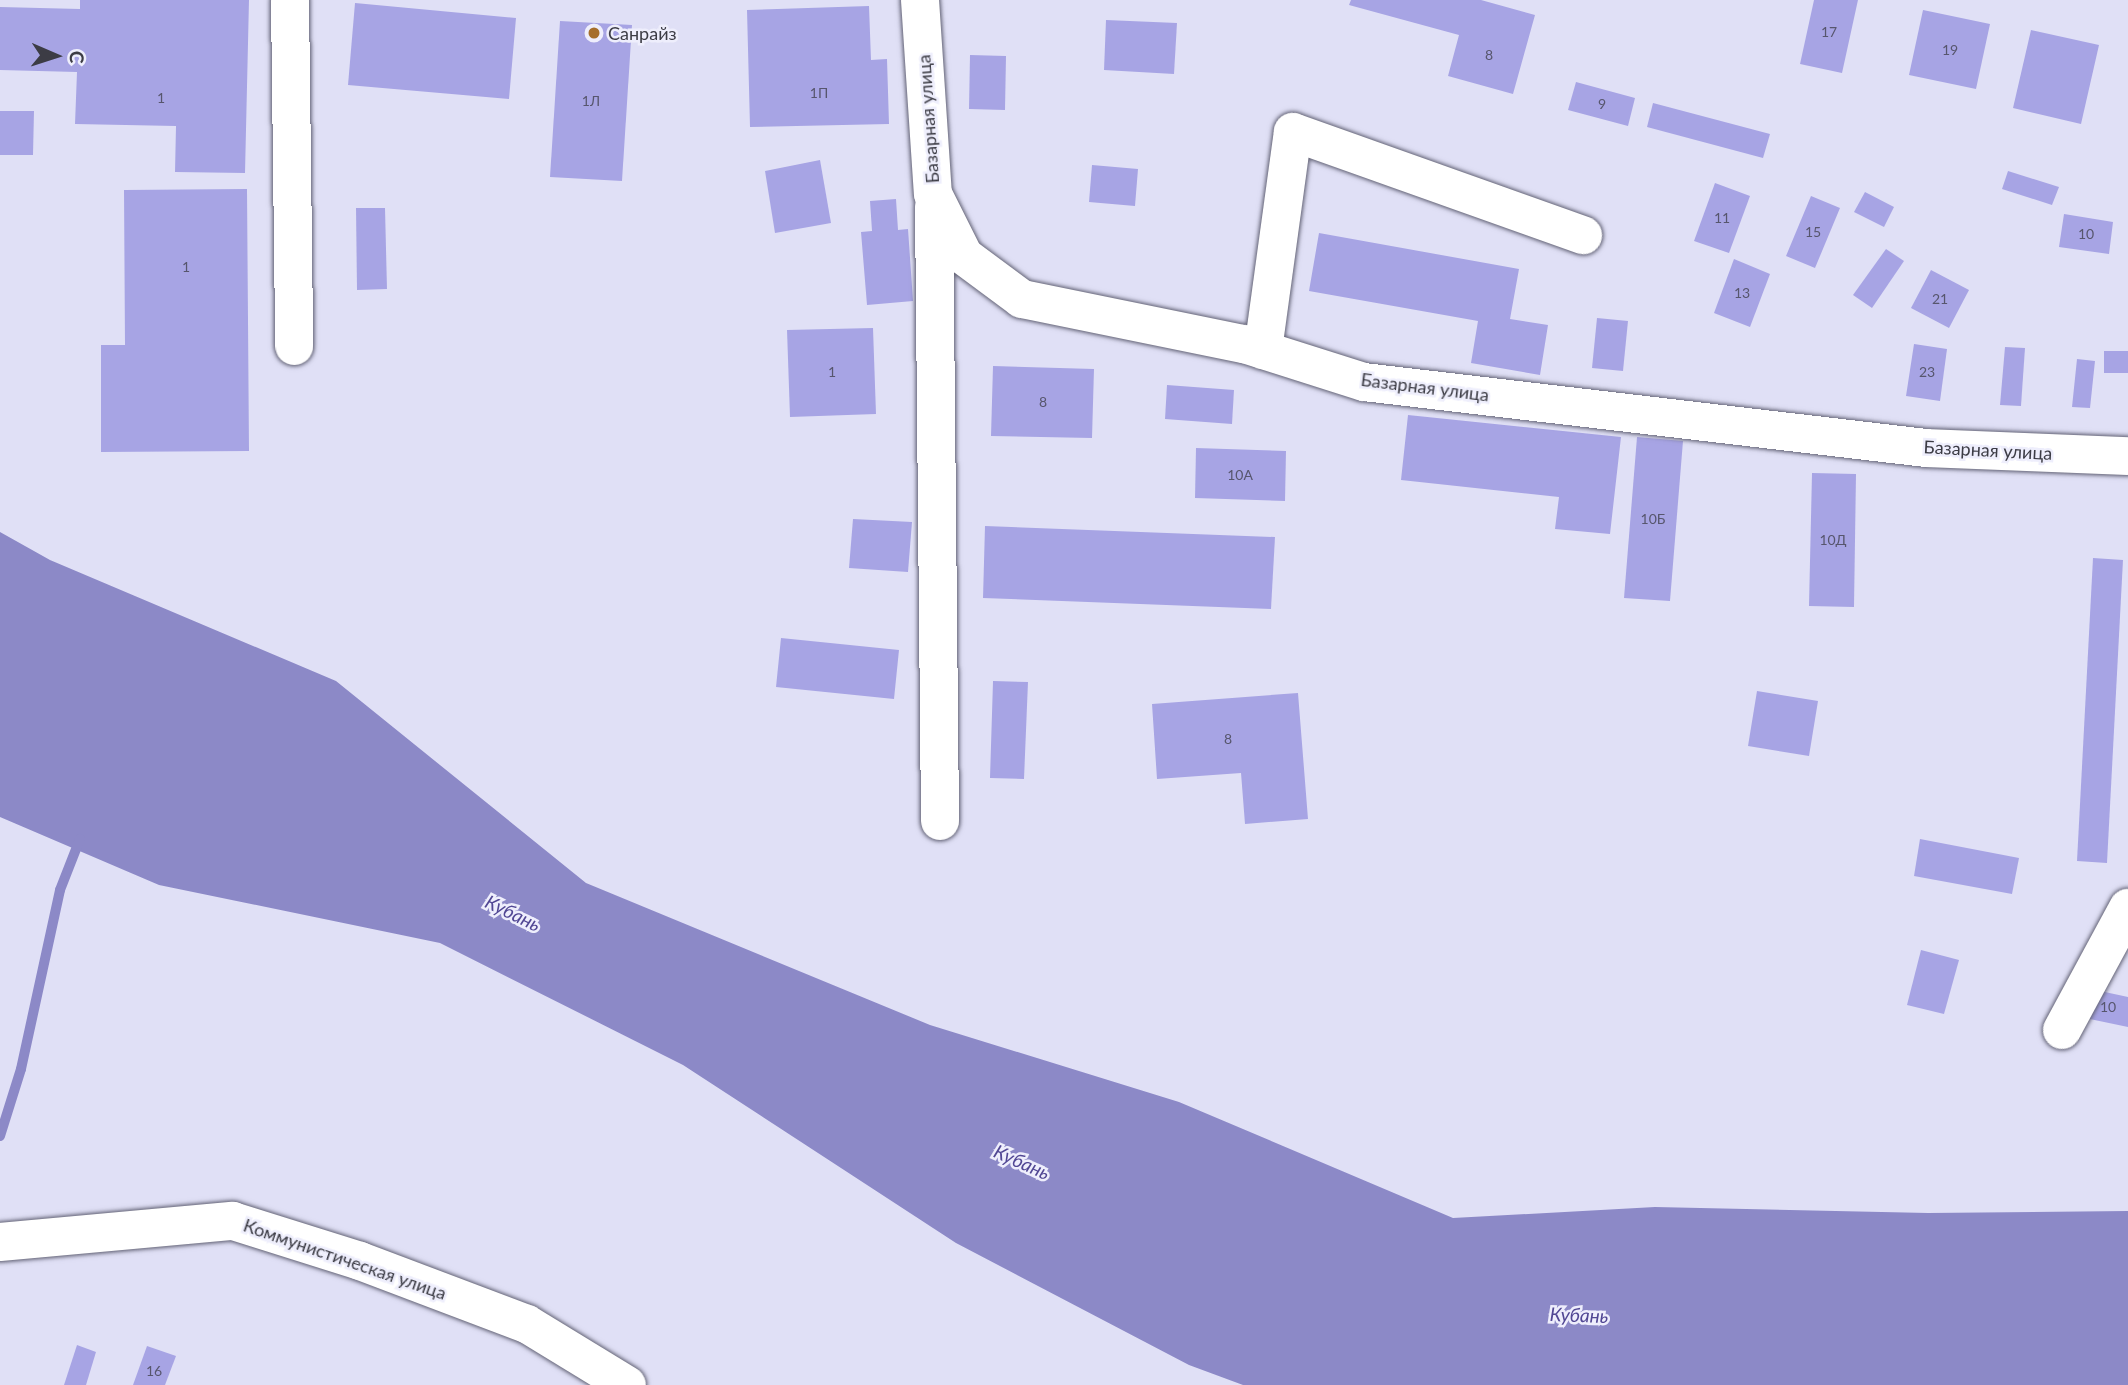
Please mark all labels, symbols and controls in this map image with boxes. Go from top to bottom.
north arrow [21,21,91,91]
place label: Санрайз [608,22,677,44]
house number: 17 [1821,24,1837,40]
marker: Санрайз [586,25,602,41]
house number: 19 [1942,42,1958,58]
house number: 8 [1485,47,1493,63]
text: С [66,50,89,64]
street label: Базарная улица [913,54,943,184]
house number: 1П [810,85,828,101]
house number: 1 [157,90,165,106]
house number: 1Л [582,93,600,109]
house number: 9 [1598,96,1606,112]
house number: 11 [1714,210,1730,226]
house number: 15 [1805,224,1821,240]
house number: 10 [2078,226,2094,242]
house number: 1 [182,259,190,275]
house number: 13 [1734,285,1750,301]
house number: 21 [1932,291,1948,307]
house number: 1 [828,364,836,380]
house number: 23 [1919,364,1935,380]
street label: Базарная улица [1360,368,1490,406]
house number: 8 [1039,394,1047,410]
street label: Базарная улица [1923,436,2053,464]
house number: 10А [1227,467,1253,483]
house number: 10Б [1641,511,1665,527]
house number: 10Д [1819,532,1847,548]
house number: 8 [1224,731,1232,747]
water label: Кубань [482,890,544,936]
house number: 10 [2100,999,2116,1015]
water label: Кубань [991,1140,1053,1184]
street label: Коммунистическая улица [241,1214,449,1304]
water label: Кубань [1549,1303,1609,1327]
house number: 16 [146,1363,162,1379]

